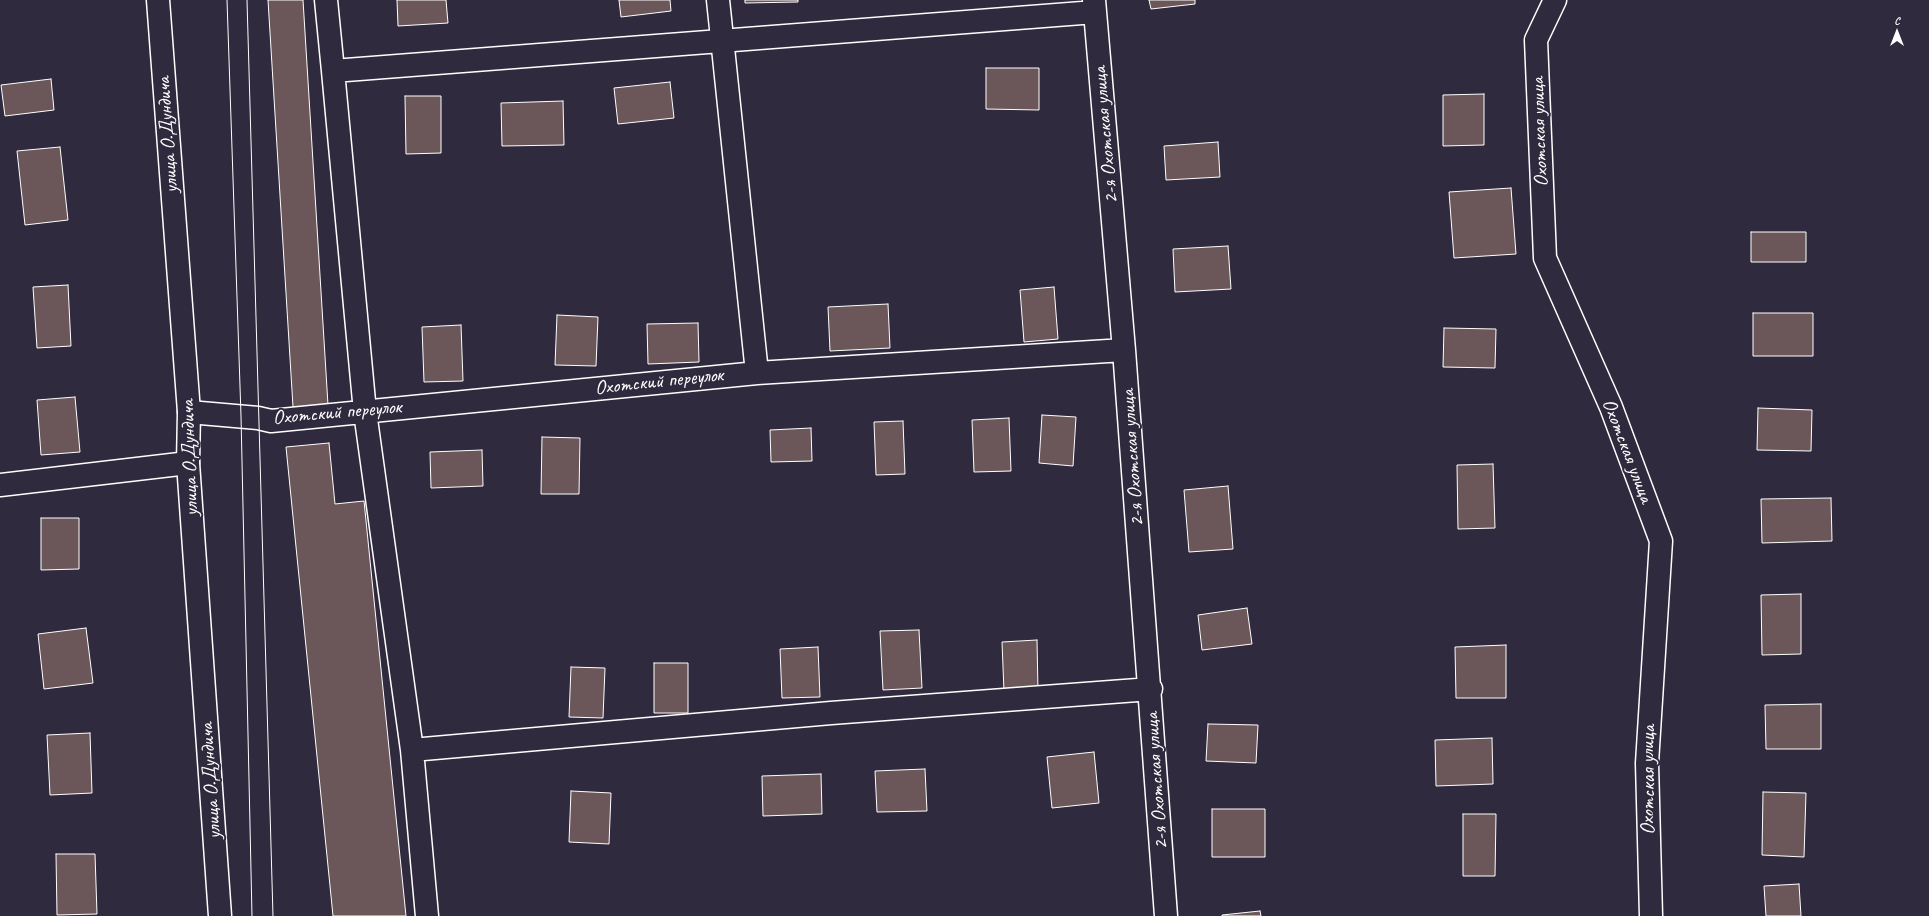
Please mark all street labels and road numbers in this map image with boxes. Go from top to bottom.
street label: 2-я Охотская улица [1088,66,1124,204]
street label: улица О.Дундича [152,76,184,194]
street label: Охотская улица [1526,77,1554,187]
street label: Охотский переулок [594,363,724,401]
street label: 2-я Охотская улица [1116,389,1150,527]
street label: Охотский переулок [272,395,402,431]
street label: Охотская улица [1596,396,1658,506]
street label: улица О.Дундича [176,399,204,517]
street label: 2-я Охотская улица [1140,712,1174,850]
street label: улица О.Дундича [195,722,227,840]
street label: Охотская улица [1637,725,1661,835]

